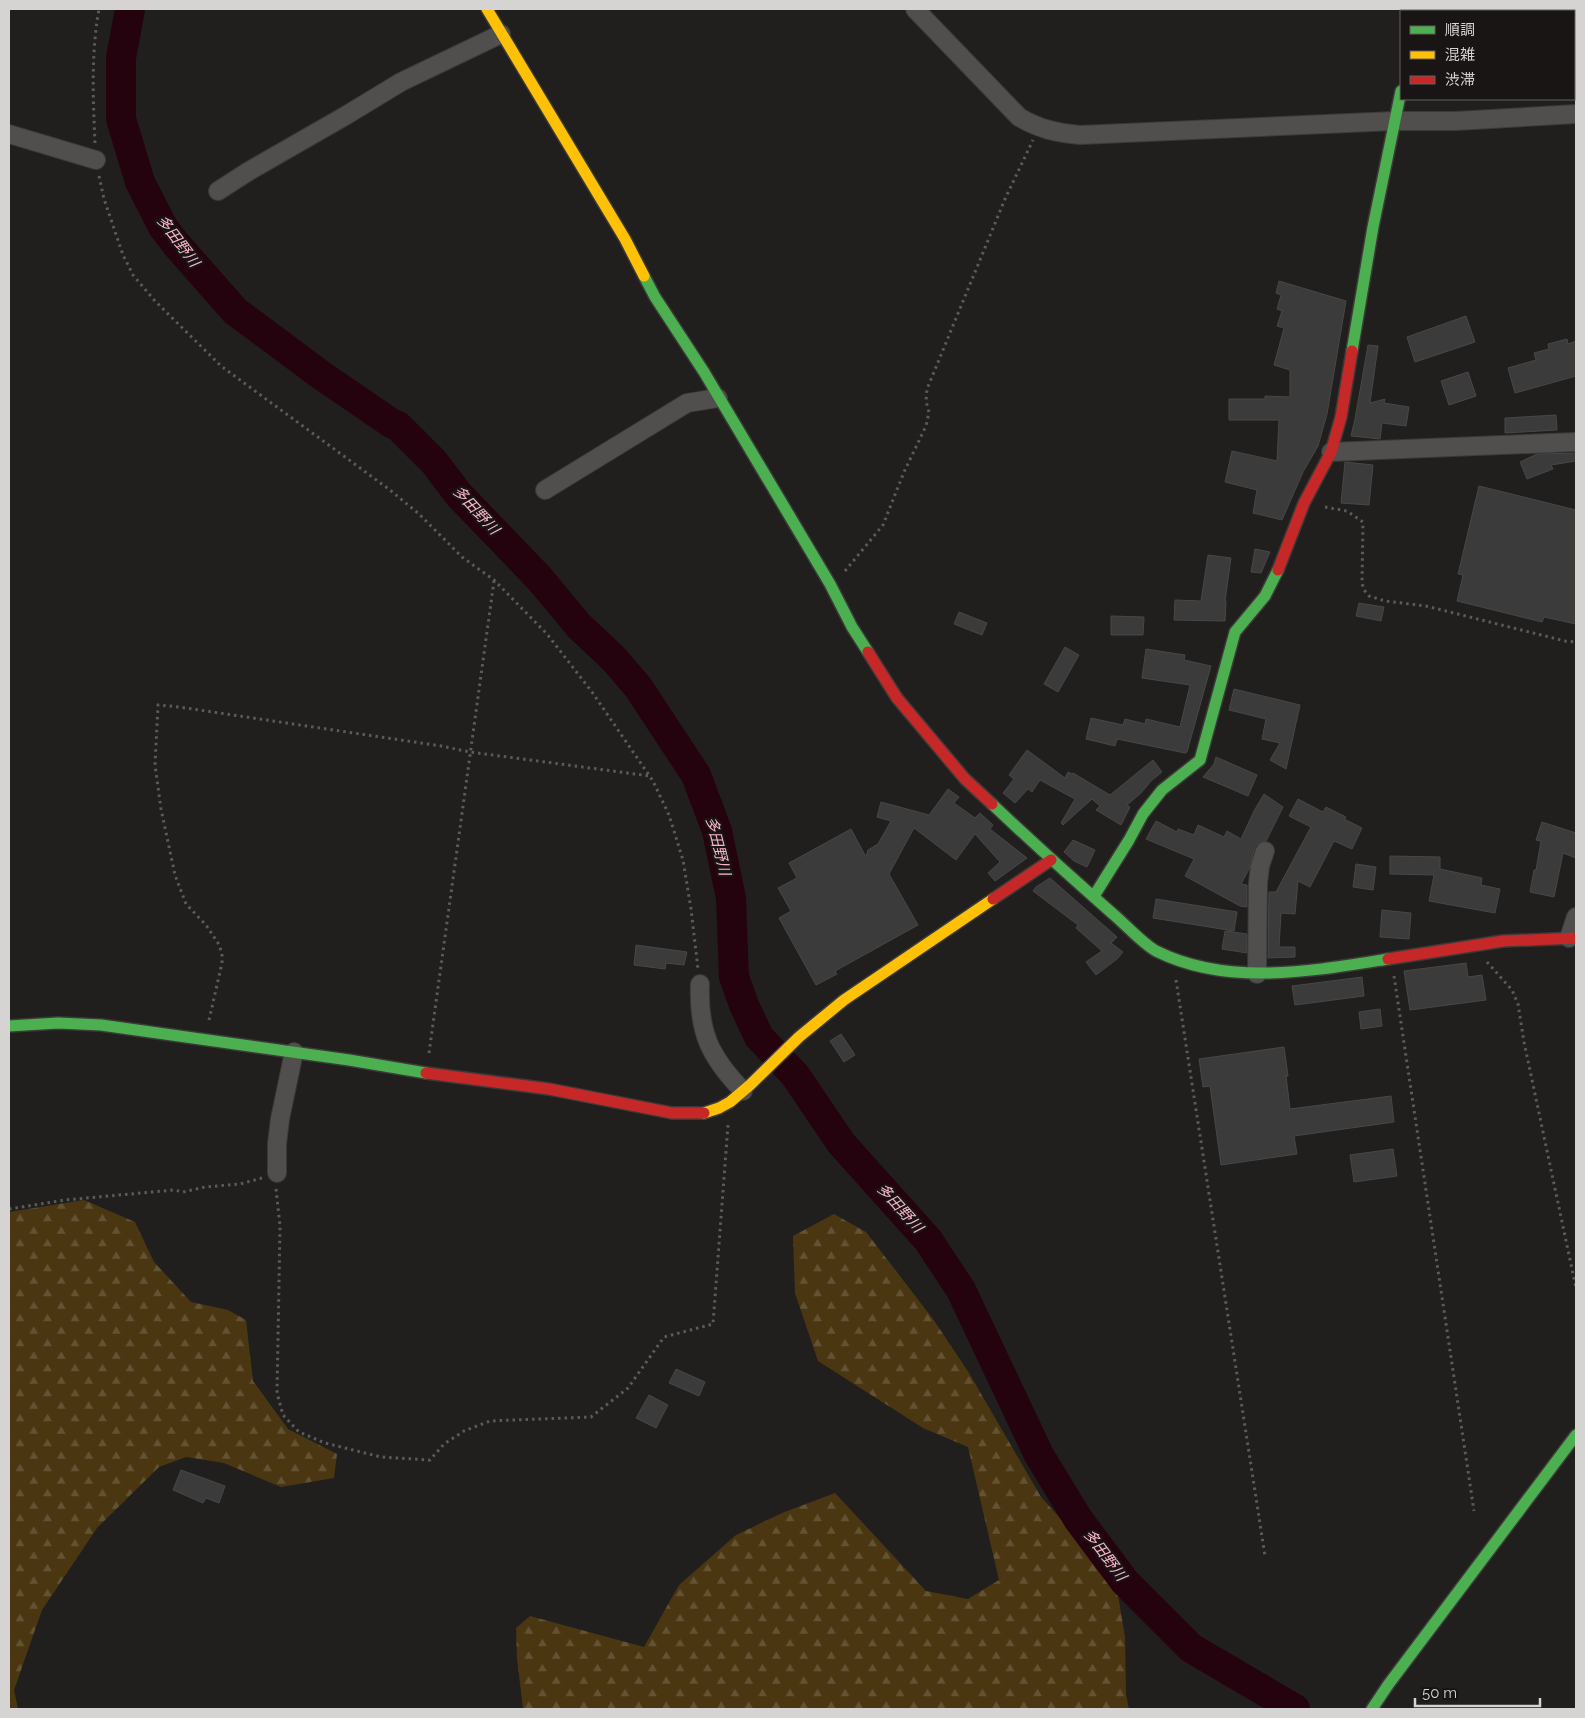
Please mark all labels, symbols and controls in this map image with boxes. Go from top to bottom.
legend [1400,10,1575,100]
text: 順調 [1445,21,1475,39]
text: 混雑 [1445,46,1475,64]
text: 渋滞 [1445,71,1475,89]
water label: 多田野川 [153,212,204,272]
water label: 多田野川 [449,482,504,540]
water label: 多田野川 [702,815,734,879]
water label: 多田野川 [873,1180,928,1238]
water label: 多田野川 [1080,1526,1131,1586]
scale bar [1415,1676,1540,1708]
text: 50 m [1422,1684,1457,1702]

